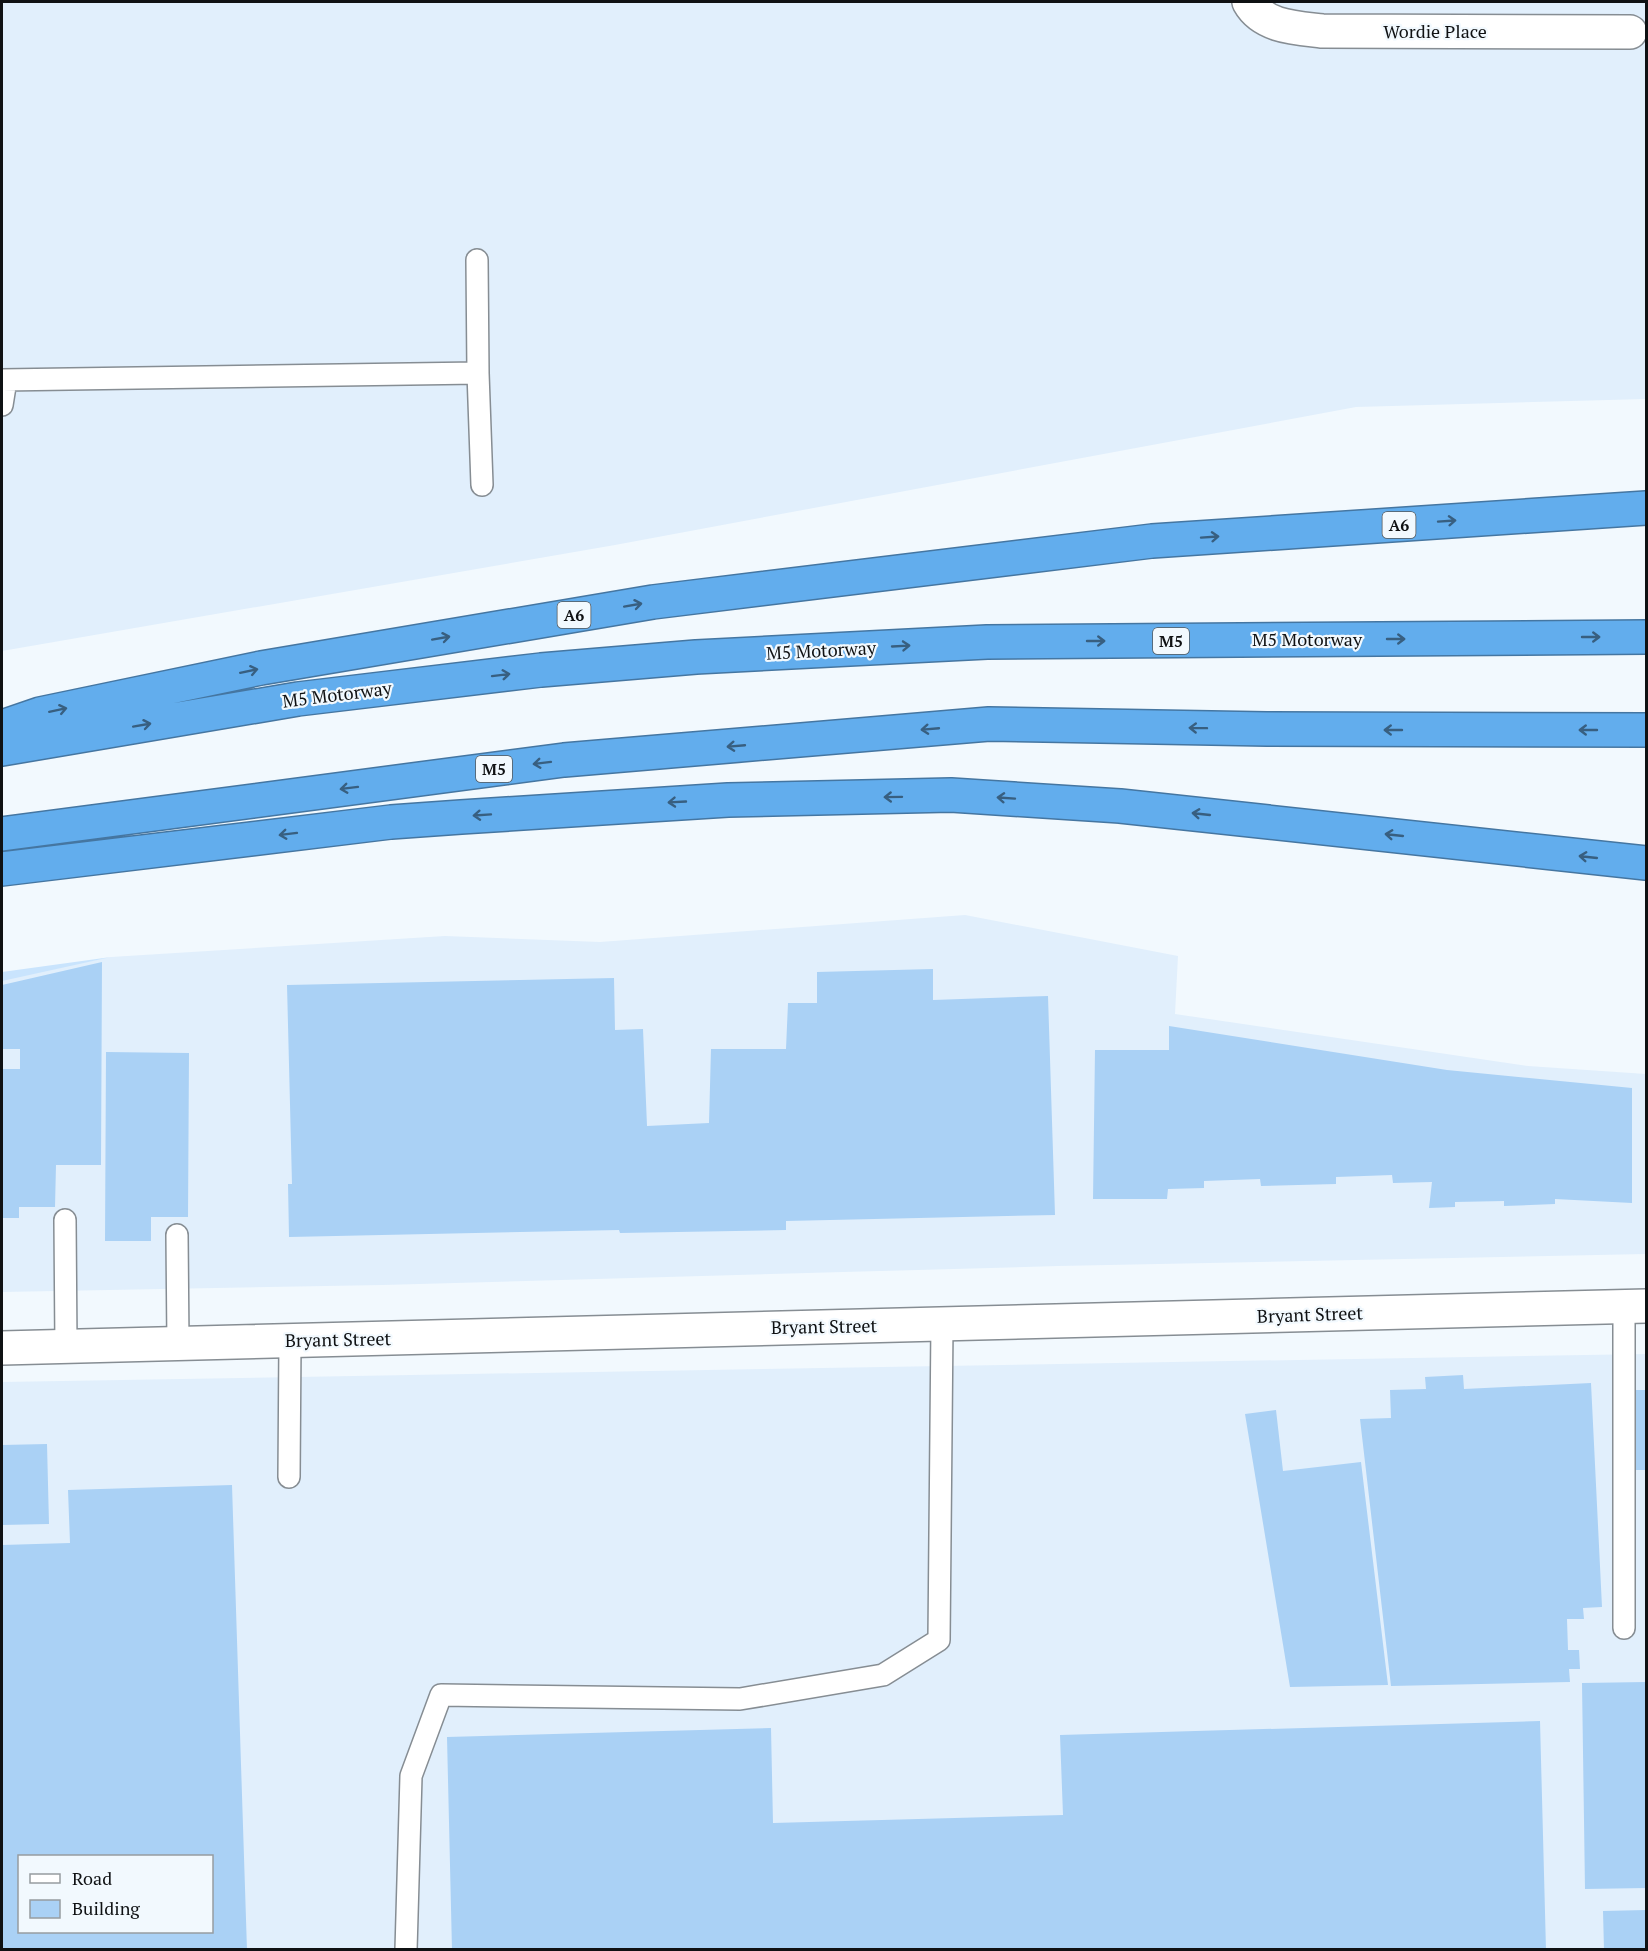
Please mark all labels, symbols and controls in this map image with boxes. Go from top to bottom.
street label: Wordie Place [1383,19,1487,43]
road number: A6 [1382,512,1416,538]
one-way arrow [1436,516,1456,527]
one-way arrow [1200,531,1220,542]
one-way arrow [623,600,642,611]
road number: A6 [558,602,590,628]
street label: M5 Motorway [1252,627,1363,651]
road number: M5 [1153,628,1189,654]
one-way arrow [430,632,450,643]
one-way arrow [1581,632,1601,643]
one-way arrow [1386,633,1406,645]
street label: M5 Motorway [765,635,877,665]
one-way arrow [1086,635,1106,647]
one-way arrow [891,641,911,652]
one-way arrow [238,665,258,676]
one-way arrow [491,669,511,680]
street label: M5 Motorway [281,675,394,713]
one-way arrow [47,704,67,715]
one-way arrow [132,720,151,731]
one-way arrow [1189,722,1209,734]
one-way arrow [921,724,941,735]
one-way arrow [1384,724,1404,736]
one-way arrow [1579,724,1599,736]
one-way arrow [727,740,747,751]
road number: M5 [476,756,512,782]
one-way arrow [533,758,552,769]
one-way arrow [339,783,359,794]
one-way arrow [883,791,903,802]
one-way arrow [997,793,1017,804]
one-way arrow [667,797,687,808]
one-way arrow [1191,809,1211,820]
one-way arrow [473,810,493,821]
one-way arrow [279,829,299,840]
one-way arrow [1385,830,1405,841]
one-way arrow [1579,851,1599,862]
street label: Bryant Street [1256,1300,1364,1328]
street label: Bryant Street [771,1313,878,1339]
street label: Bryant Street [285,1326,392,1352]
legend [18,1855,213,1933]
text: Road [72,1866,112,1890]
text: Building [72,1896,140,1920]

